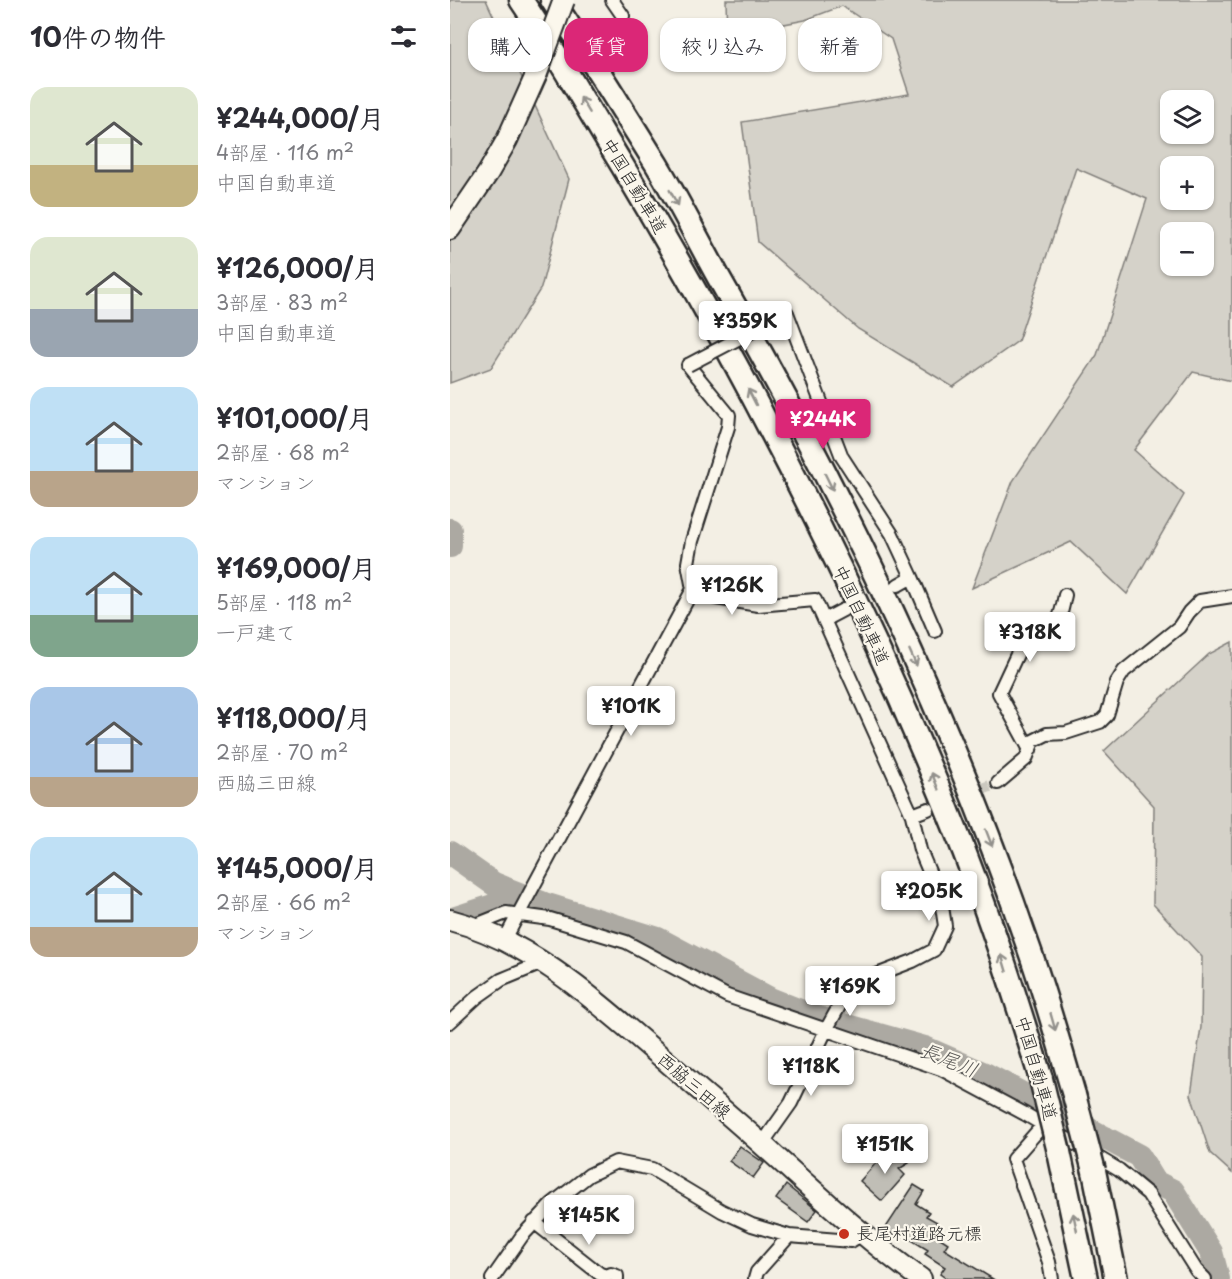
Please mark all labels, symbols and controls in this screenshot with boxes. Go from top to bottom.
text: 10件の物件 [30,17,166,56]
chip: 購入 [468,18,552,72]
chip: 賃貸 [564,18,648,72]
chip: 絞り込み [660,18,786,72]
chip: 新着 [798,18,882,72]
icon: filters [387,20,420,53]
map controls [1160,90,1214,276]
button: layers [1160,90,1214,144]
one-way arrow [579,97,591,114]
text: ¥244,000/月 [216,98,385,137]
icon: home [78,111,150,183]
street label: 中国自動車道 [596,132,675,238]
text: 4部屋 · 116 m² [216,137,354,167]
button: + [1160,156,1214,210]
text: 中国自動車道 [216,167,336,197]
one-way arrow [669,188,680,206]
button: − [1160,222,1214,276]
text: ¥126,000/月 [216,248,379,287]
icon: home [78,261,150,333]
text: 3部屋 · 83 m² [216,287,348,317]
pin: ¥359K [703,301,787,352]
text: ¥359K [713,305,777,335]
text: 中国自動車道 [216,317,336,347]
one-way arrow [746,388,757,406]
text: ¥101,000/月 [216,398,374,437]
pin: ¥244K [781,399,865,450]
text: ¥244K [790,403,857,433]
icon: home [78,411,150,483]
text: 2部屋 · 68 m² [216,437,350,467]
text: マンション [216,467,315,497]
one-way arrow [824,473,836,491]
text: ¥169,000/月 [216,548,376,587]
street label: 中国自動車道 [827,560,897,669]
icon: home [78,561,150,633]
pin: ¥126K [690,565,774,616]
text: ¥126K [700,569,764,599]
text: 5部屋 · 118 m² [216,587,352,617]
pin: ¥318K [988,612,1072,663]
text: ¥318K [998,616,1062,646]
text: 一戸建て [216,617,296,647]
one-way arrow [908,649,920,667]
pin: ¥101K [589,686,673,737]
text: ¥101K [601,690,661,720]
text: ¥118,000/月 [216,698,372,737]
icon: home [78,711,150,783]
text: 2部屋 · 70 m² [216,737,348,767]
text: 西脇三田線 [216,767,316,797]
one-way arrow [929,772,940,791]
one-way arrow [984,828,995,847]
text: ¥145,000/月 [216,848,378,887]
icon: home [78,861,150,933]
pin: ¥205K [887,871,971,922]
text: ¥205K [895,875,963,905]
text: 2部屋 · 66 m² [216,887,351,917]
text: マンション [216,917,315,947]
one-way arrow [998,954,1009,973]
pin: ¥169K [808,966,892,1017]
text: ¥169K [819,970,881,1000]
street label: 中国自動車道 [1010,1012,1065,1123]
one-way arrow [1048,1012,1059,1031]
water label: 長尾川 [916,1034,983,1084]
street label: 西脇三田線 [652,1045,738,1125]
pin: ¥118K [769,1046,853,1097]
text: ¥118K [782,1050,840,1080]
pin: ¥151K [843,1124,927,1175]
text: ¥151K [856,1128,914,1158]
pin: ¥145K [547,1195,631,1246]
text: ¥145K [558,1199,620,1229]
one-way arrow [1068,1212,1080,1231]
place label: 長尾村道路元標 [856,1219,982,1246]
marker: 長尾村道路元標 [837,1227,851,1241]

